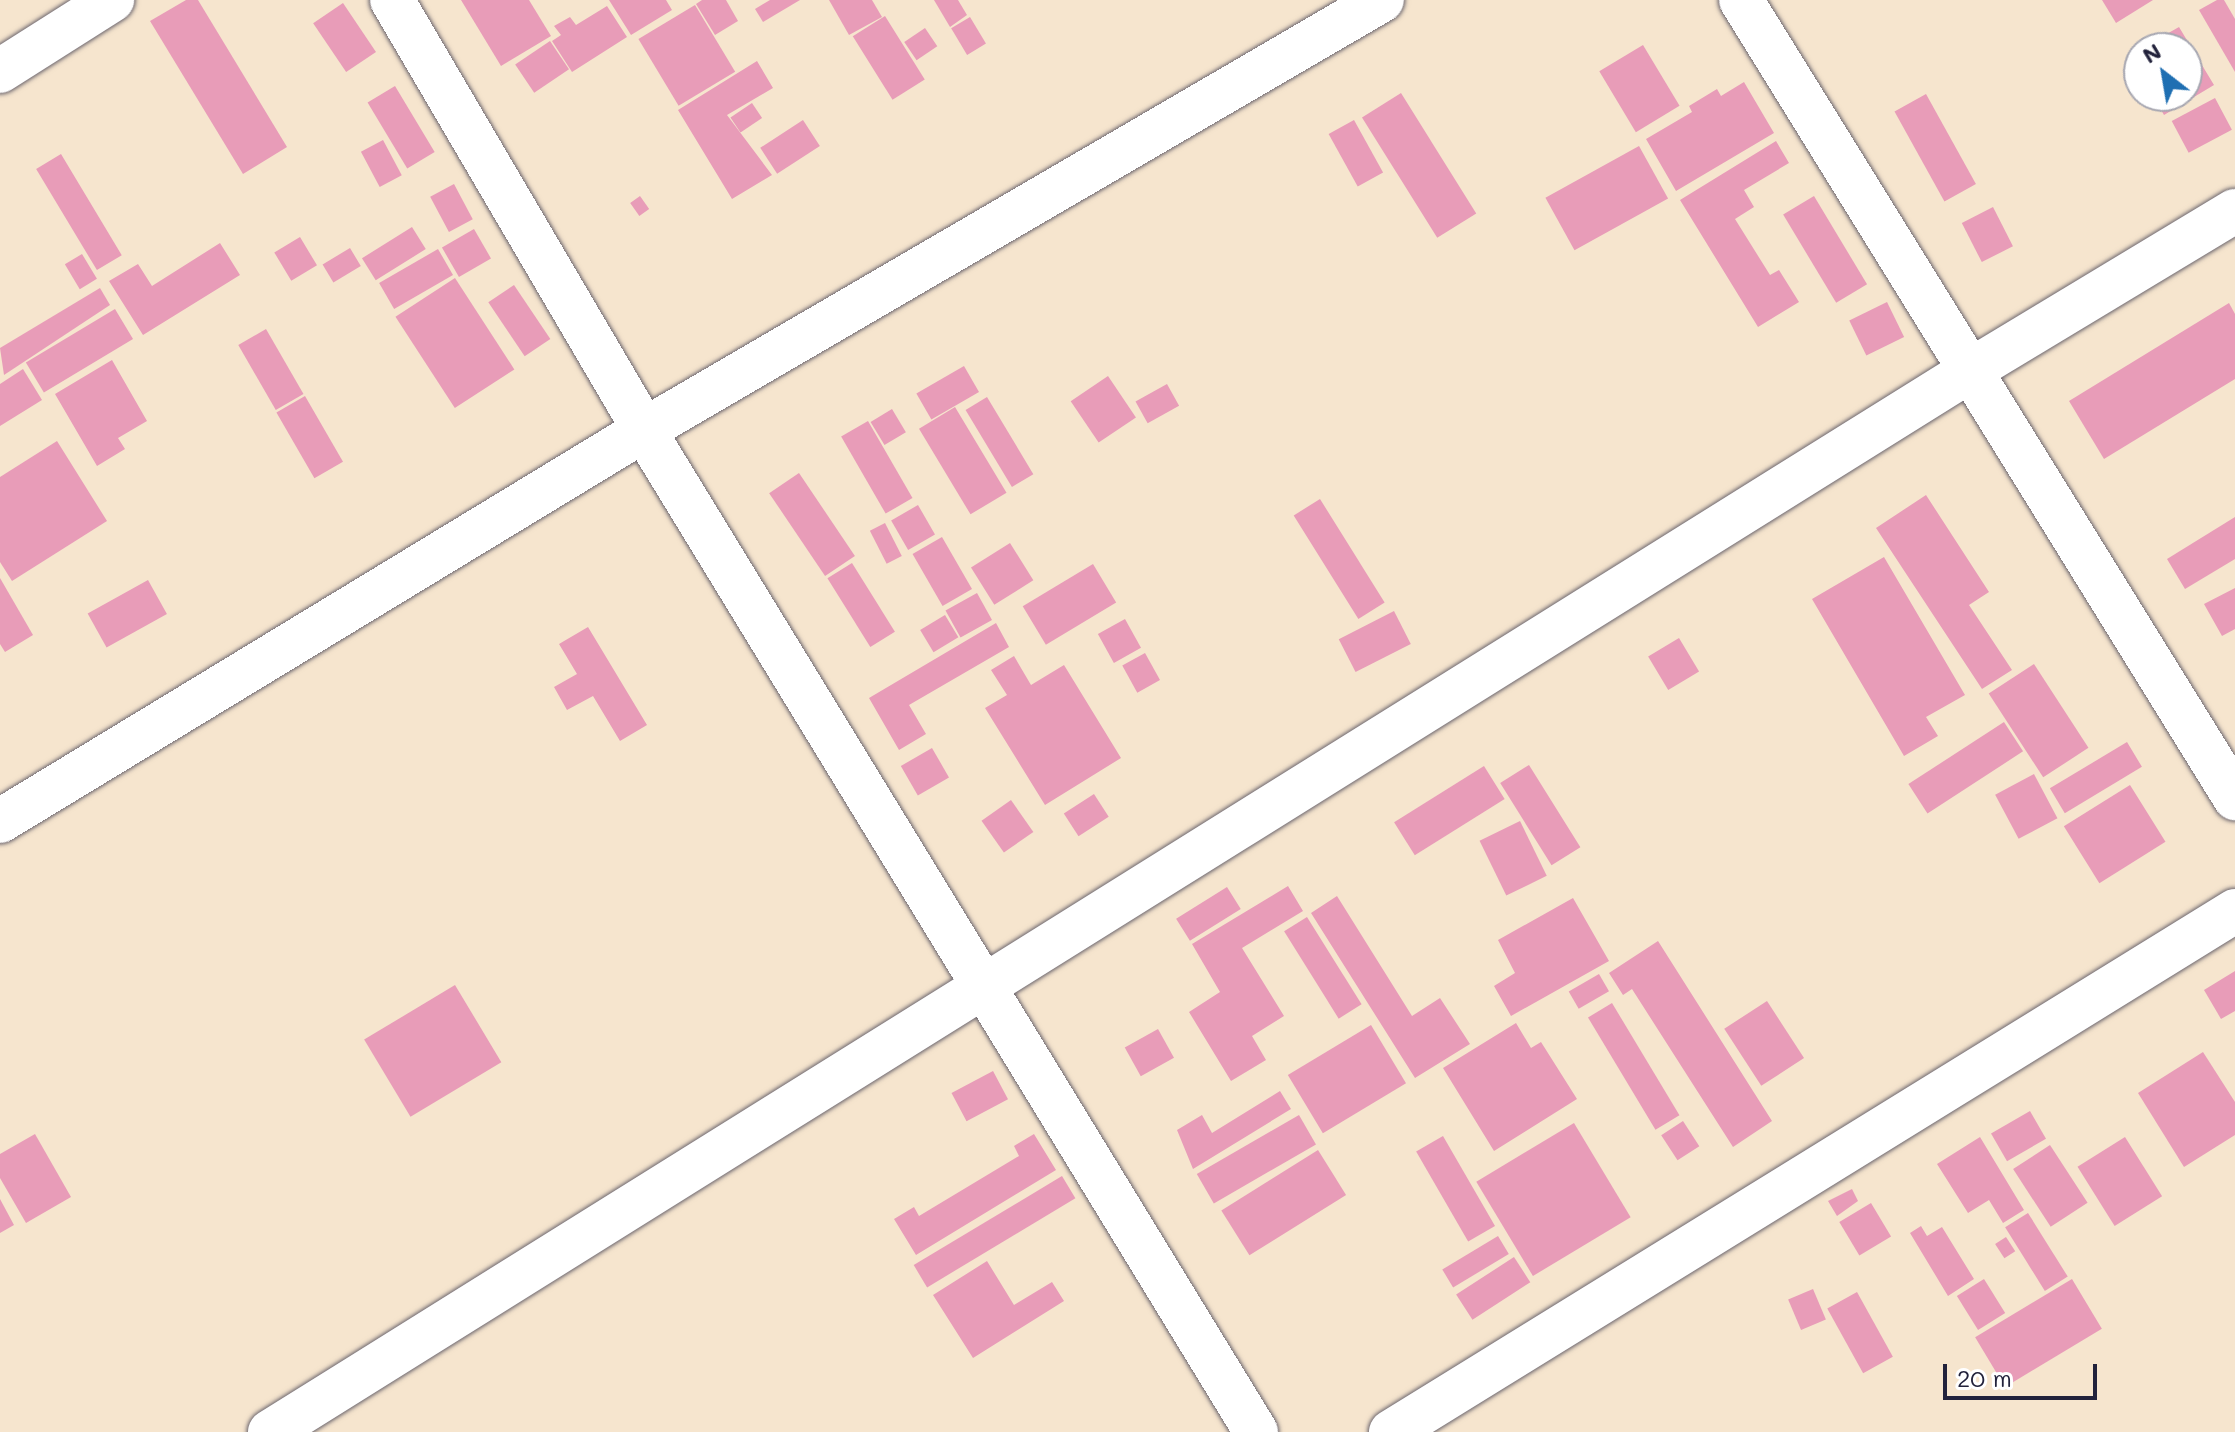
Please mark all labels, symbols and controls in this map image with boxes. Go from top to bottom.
north arrow [2123,32,2203,112]
text: N [2137,36,2166,69]
scale bar [1947,1348,2101,1398]
text: 20 m [1957,1362,2012,1393]

